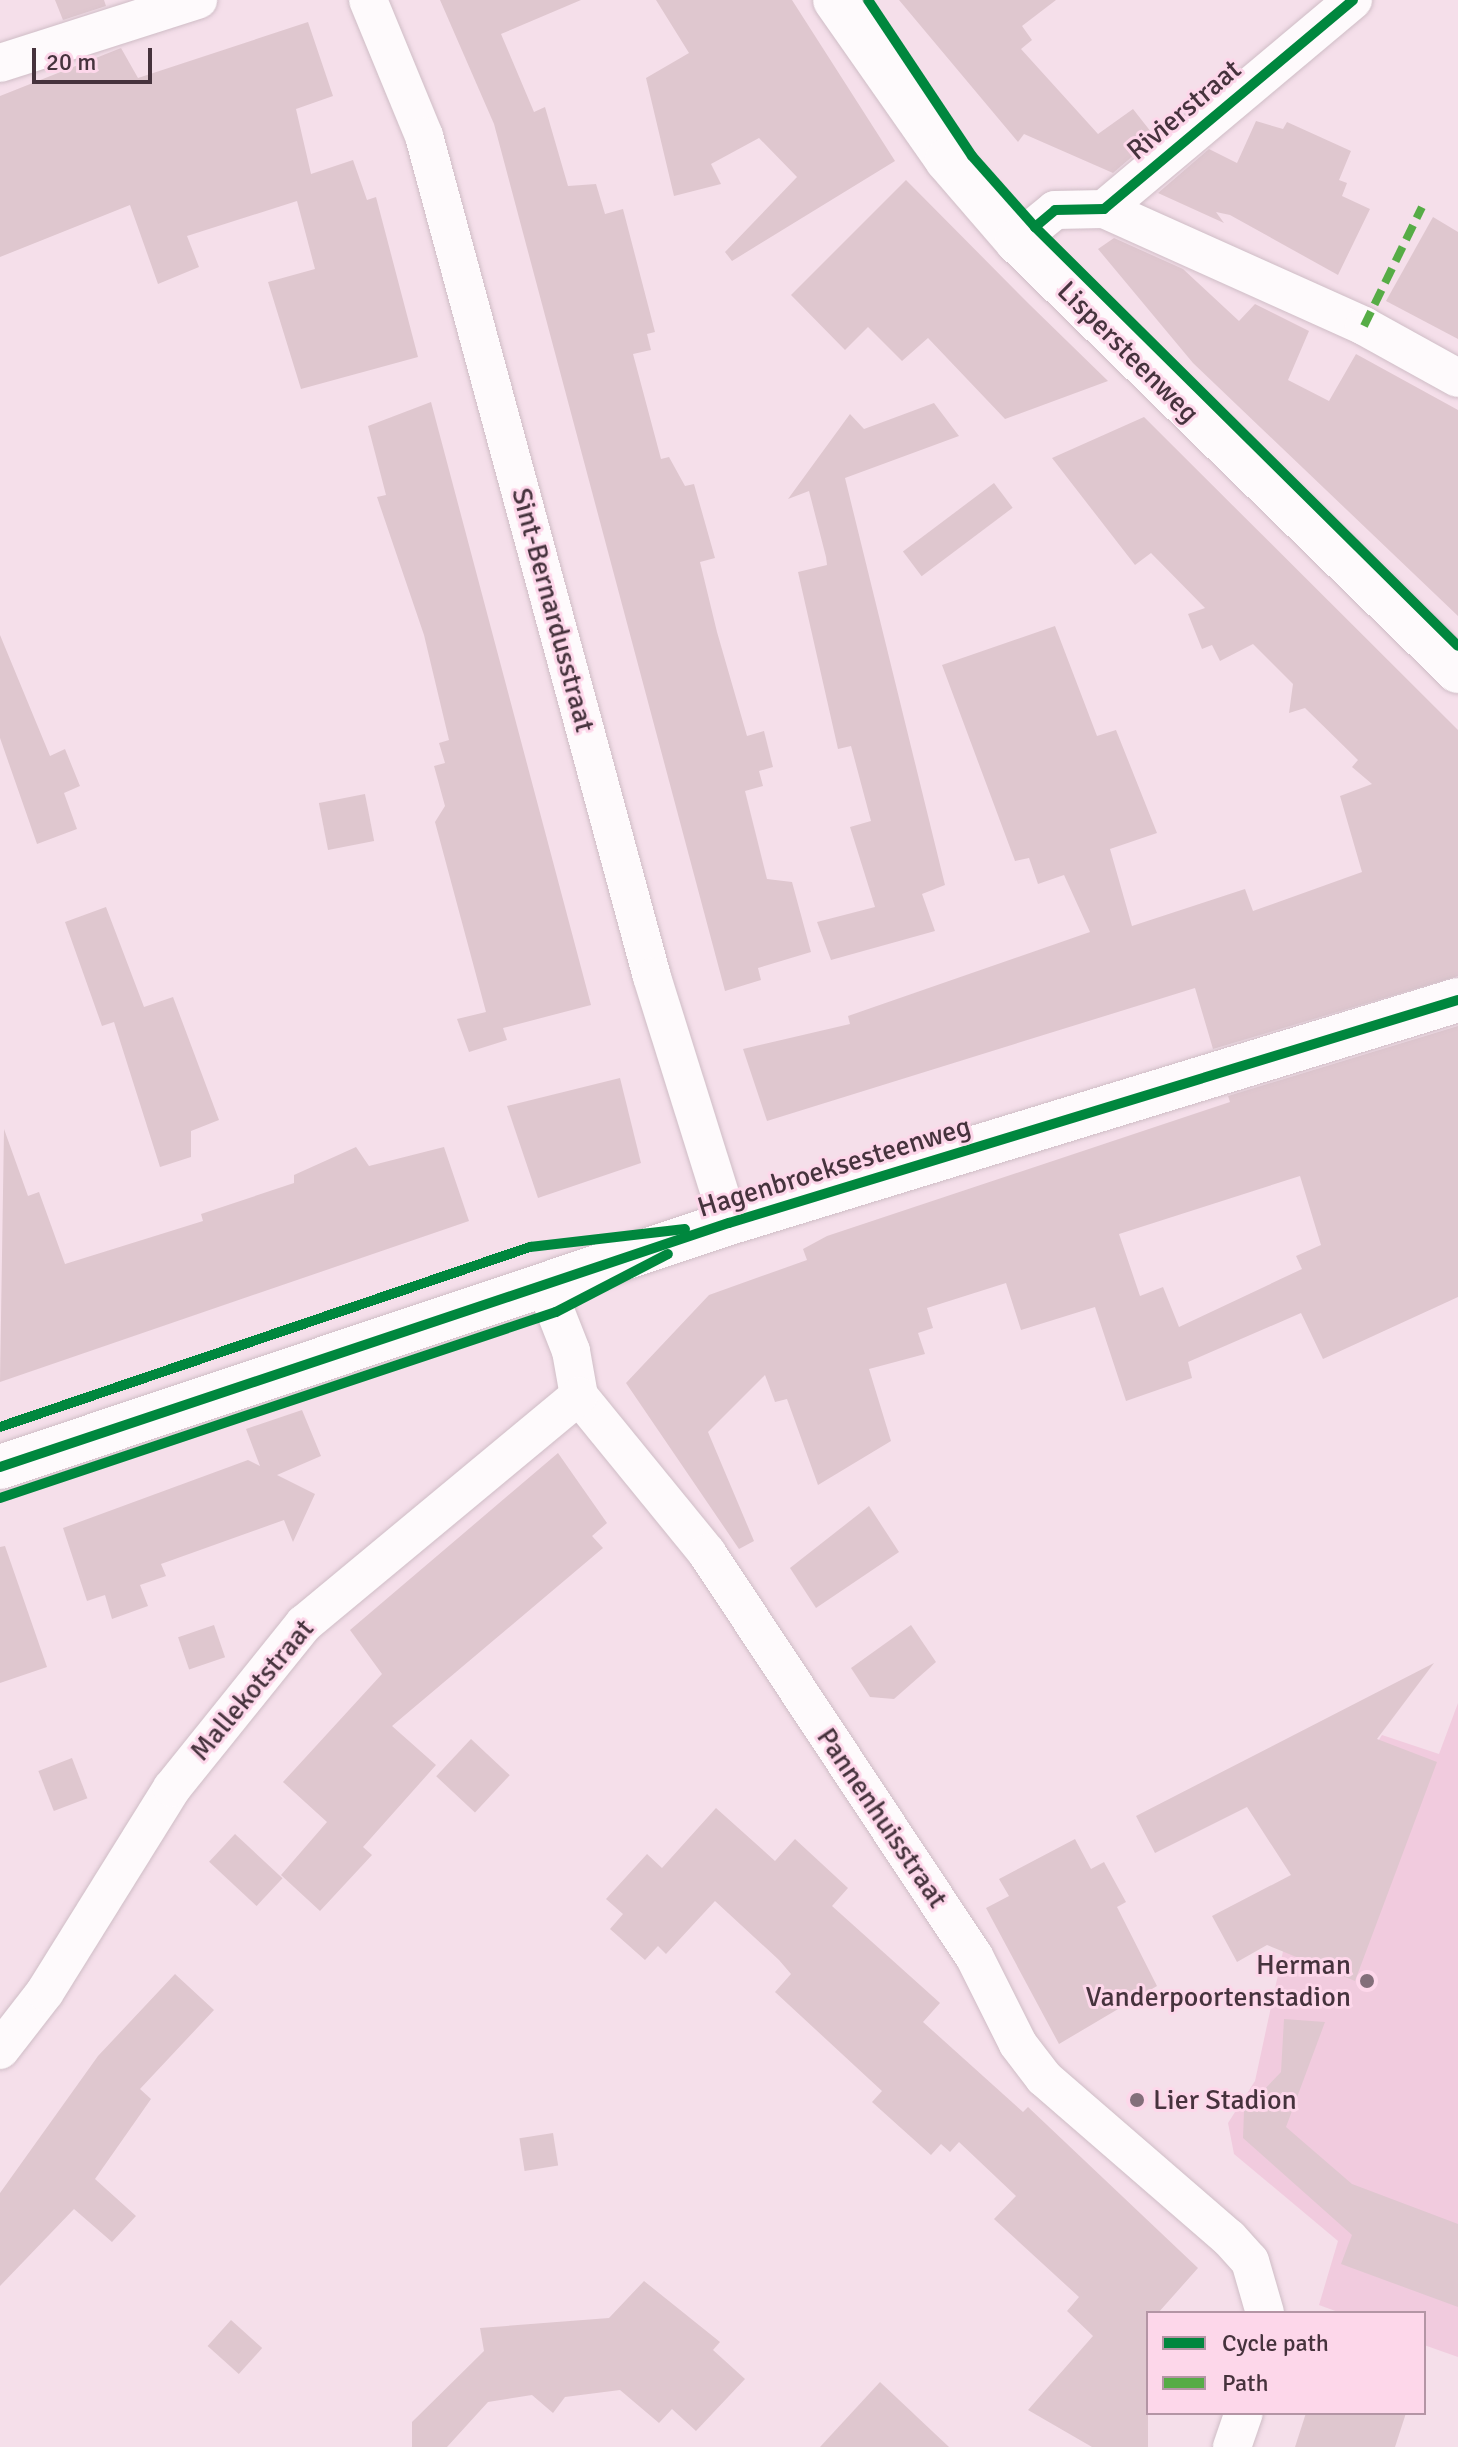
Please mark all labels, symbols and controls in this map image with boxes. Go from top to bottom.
scale bar [36,32,156,82]
text: 20 m [46,47,96,77]
street label: Rivierstraat [1120,53,1248,167]
street label: Lispersteenweg [1050,274,1206,430]
street label: Sint-Bernardusstraat [504,484,602,736]
street label: Hagenbroeksesteenweg [693,1109,975,1225]
street label: Mallekotstraat [183,1612,321,1768]
street label: Pannenhuisstraat [809,1722,955,1914]
place label: Herman Vanderpoortenstadion [1085,1948,1351,2014]
marker: Herman Vanderpoortenstadion [1358,1972,1376,1990]
place label: Lier Stadion [1153,2083,1297,2117]
marker: Lier Stadion [1128,2091,1146,2109]
legend [1146,2311,1426,2415]
text: Cycle path [1222,2328,1329,2358]
text: Path [1222,2368,1268,2398]

